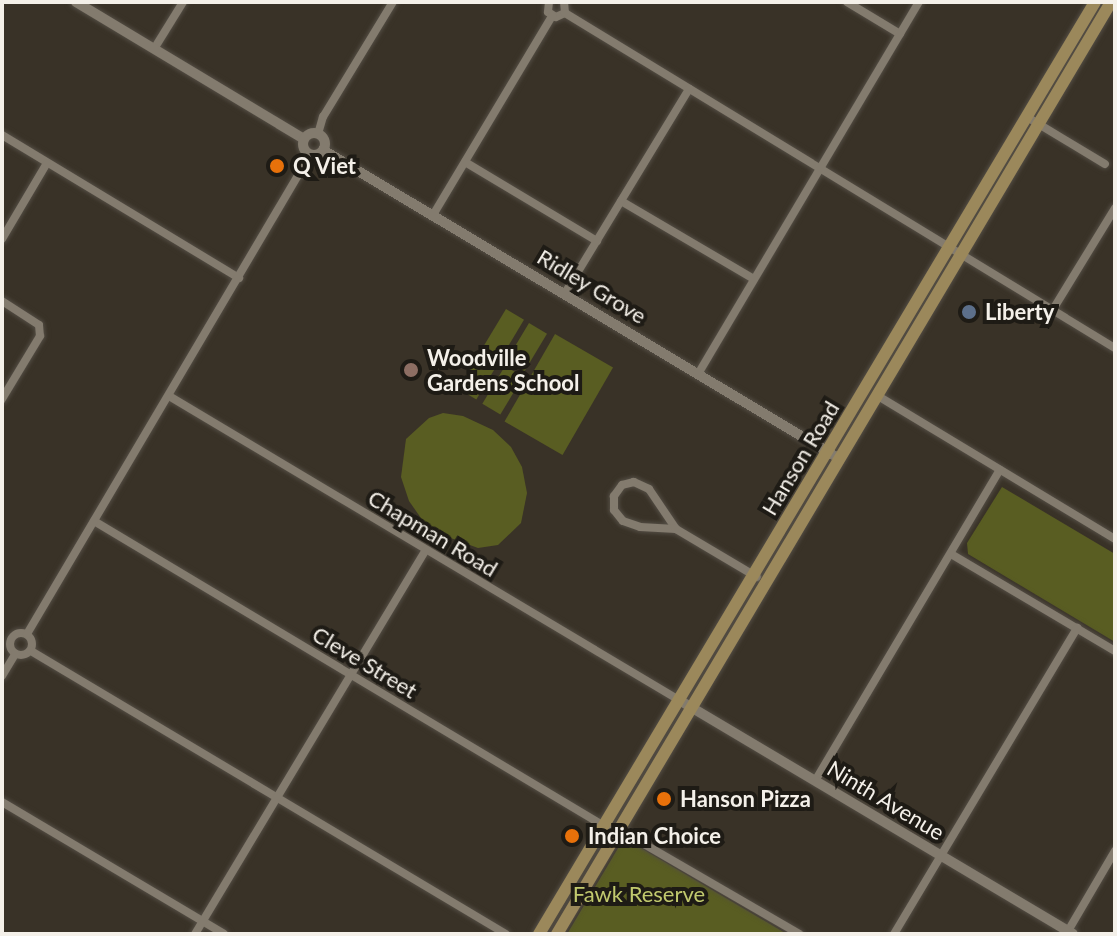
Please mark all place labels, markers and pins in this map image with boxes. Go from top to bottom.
place label: Q Viet [293,153,357,179]
marker: Q Viet [268,157,286,175]
place label: Liberty [985,299,1054,325]
marker: Liberty [960,303,978,321]
place label: Woodville Gardens School [427,344,579,396]
marker: Woodville Gardens School [402,361,420,379]
place label: Hanson Pizza [680,786,811,812]
marker: Hanson Pizza [655,790,673,808]
place label: Indian Choice [588,823,721,849]
marker: Indian Choice [563,827,581,845]

